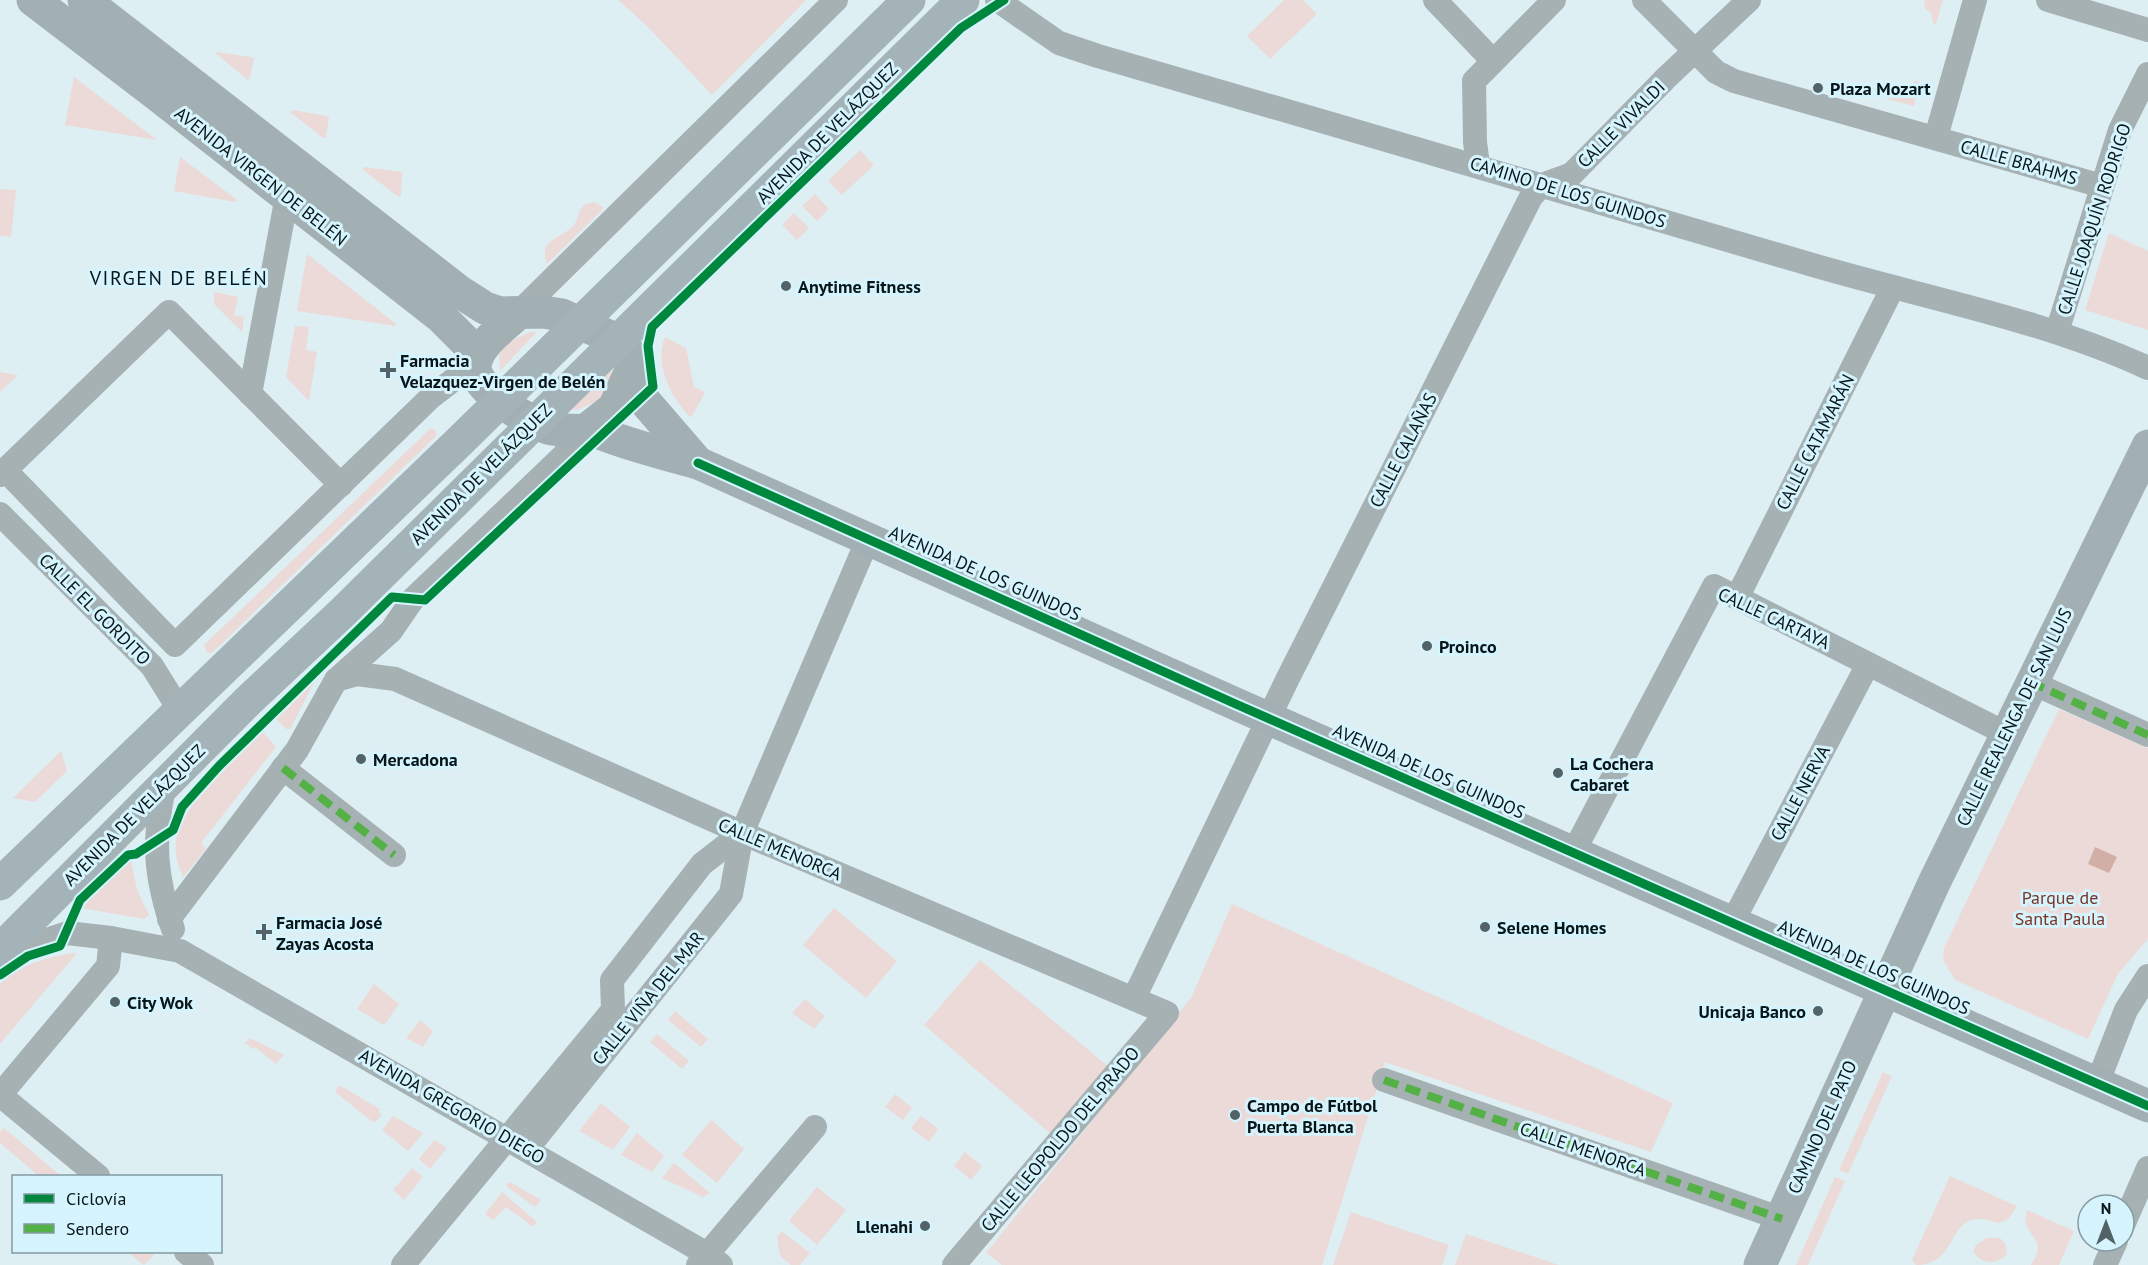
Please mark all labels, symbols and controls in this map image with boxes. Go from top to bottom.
street label: AVENIDA DE VELÁZQUEZ [751,57,903,209]
street label: CALLE VIVALDI [1572,75,1670,173]
place label: Plaza Mozart [1830,77,1931,100]
marker: Plaza Mozart [1811,81,1825,95]
street label: AVENIDA VIRGEN DE BELÉN [170,101,352,251]
street label: CALLE JOAQUÍN RODRIGO [2052,120,2136,318]
street label: CALLE BRAHMS [1958,134,2080,190]
street label: CAMINO DE LOS GUINDOS [1467,151,1669,233]
district label: VIRGEN DE BELÉN [89,265,268,291]
place label: Anytime Fitness [798,275,921,298]
marker: Anytime Fitness [779,279,793,293]
place label: Farmacia Velazquez-Virgen de Belén [399,349,605,393]
marker: Farmacia Velazquez-Virgen de Belén [381,363,395,377]
street label: CALLE CATAMARÁN [1771,370,1859,514]
street label: CALLE CALAÑAS [1364,389,1442,511]
street label: AVENIDA DE VELÁZQUEZ [405,398,557,550]
street label: AVENIDA DE LOS GUINDOS [885,520,1085,626]
street label: CALLE EL GORDITO [34,548,156,670]
street label: CALLE CARTAYA [1714,582,1834,654]
street label: CALLE REALENGA DE SAN LUIS [1951,604,2077,830]
place label: Proinco [1439,635,1497,658]
marker: Proinco [1420,639,1434,653]
street label: AVENIDA DE LOS GUINDOS [1329,718,1529,824]
street label: AVENIDA DE VELÁZQUEZ [58,739,210,891]
street label: CALLE NERVA [1765,741,1835,845]
place label: Mercadona [373,748,458,771]
marker: Mercadona [354,752,368,766]
place label: La Cochera Cabaret [1570,752,1654,796]
marker: La Cochera Cabaret [1551,766,1565,780]
street label: CALLE MENORCA [715,813,846,886]
park label: Parque de Santa Paula [2015,886,2105,930]
place label: Farmacia José Zayas Acosta [276,911,382,955]
street label: AVENIDA DE LOS GUINDOS [1774,914,1974,1020]
place label: Selene Homes [1497,916,1607,939]
marker: Selene Homes [1478,920,1492,934]
marker: Farmacia José Zayas Acosta [257,925,271,939]
street label: CALLE VIÑA DEL MAR [587,926,709,1069]
place label: City Wok [127,991,193,1014]
marker: City Wok [108,995,122,1009]
place label: Unicaja Banco [1699,1000,1806,1023]
marker: Unicaja Banco [1811,1004,1825,1018]
street label: CALLE LEOPOLDO DEL PRADO [976,1042,1144,1236]
street label: AVENIDA GREGORIO DIEGO [355,1043,549,1169]
street label: CAMINO DEL PATO [1782,1057,1862,1197]
place label: Campo de Fútbol Puerta Blanca [1247,1094,1378,1138]
marker: Campo de Fútbol Puerta Blanca [1228,1108,1242,1122]
street label: CALLE MENORCA [1517,1117,1650,1181]
legend [12,1175,222,1253]
text: Ciclovía [66,1187,126,1210]
north arrow [2076,1193,2136,1253]
text: N [2101,1198,2111,1218]
place label: Llenahi [856,1215,913,1238]
text: Sendero [66,1217,129,1240]
marker: Llenahi [918,1219,932,1233]

